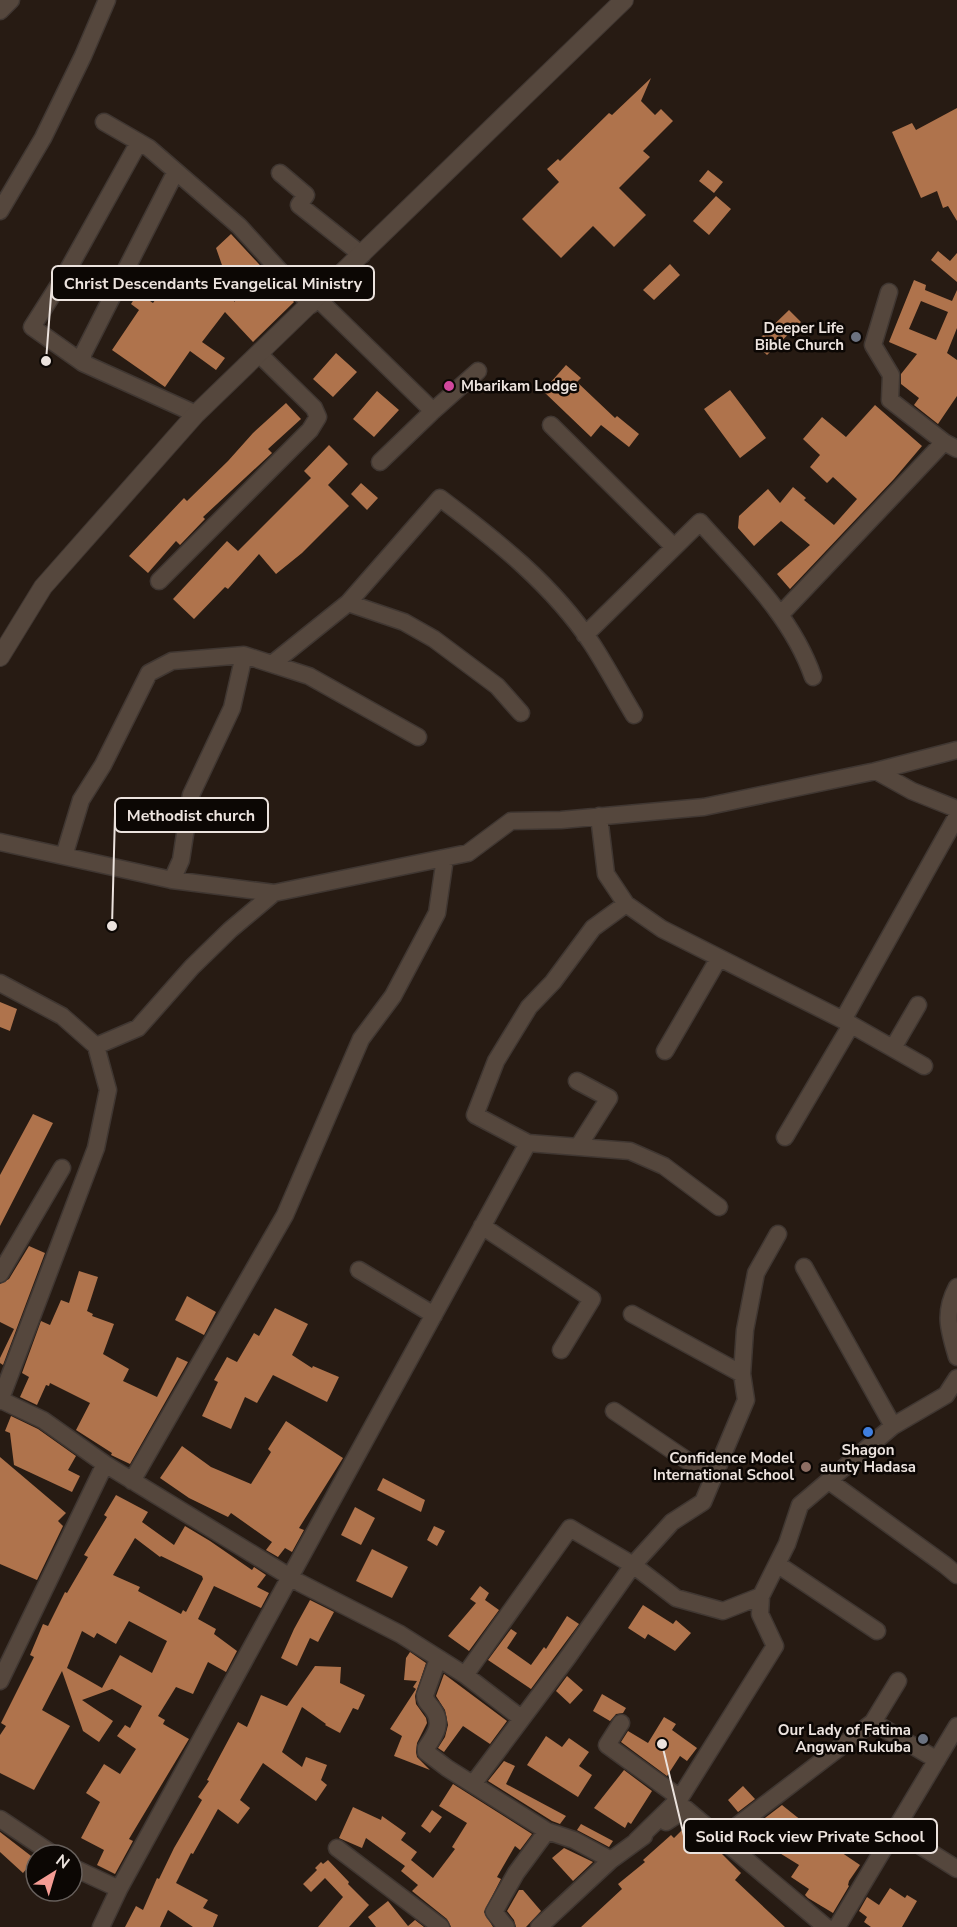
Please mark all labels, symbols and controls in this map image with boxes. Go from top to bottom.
callout: Christ Descendants Evangelical Ministry [52,266,374,300]
text: Christ Descendants Evangelical Ministry [64,273,363,295]
place label: Deeper Life Bible Church [755,318,844,355]
marker: Deeper Life Bible Church [849,330,863,344]
place label: Mbarikam Lodge [461,376,578,396]
marker: Mbarikam Lodge [442,379,456,393]
callout: Methodist church [115,798,268,832]
text: Methodist church [127,805,255,827]
marker: Shagon aunty Hadasa [861,1425,875,1439]
place label: Shagon aunty Hadasa [820,1440,916,1477]
place label: Confidence Model International School [653,1448,794,1485]
marker: Confidence Model International School [799,1460,813,1474]
place label: Our Lady of Fatima Angwan Rukuba [778,1720,911,1757]
marker: Our Lady of Fatima Angwan Rukuba [916,1732,930,1746]
callout: Solid Rock view Private School [684,1819,937,1853]
text: Solid Rock view Private School [695,1826,925,1848]
north arrow [24,1843,84,1903]
text: N [51,1849,74,1874]

